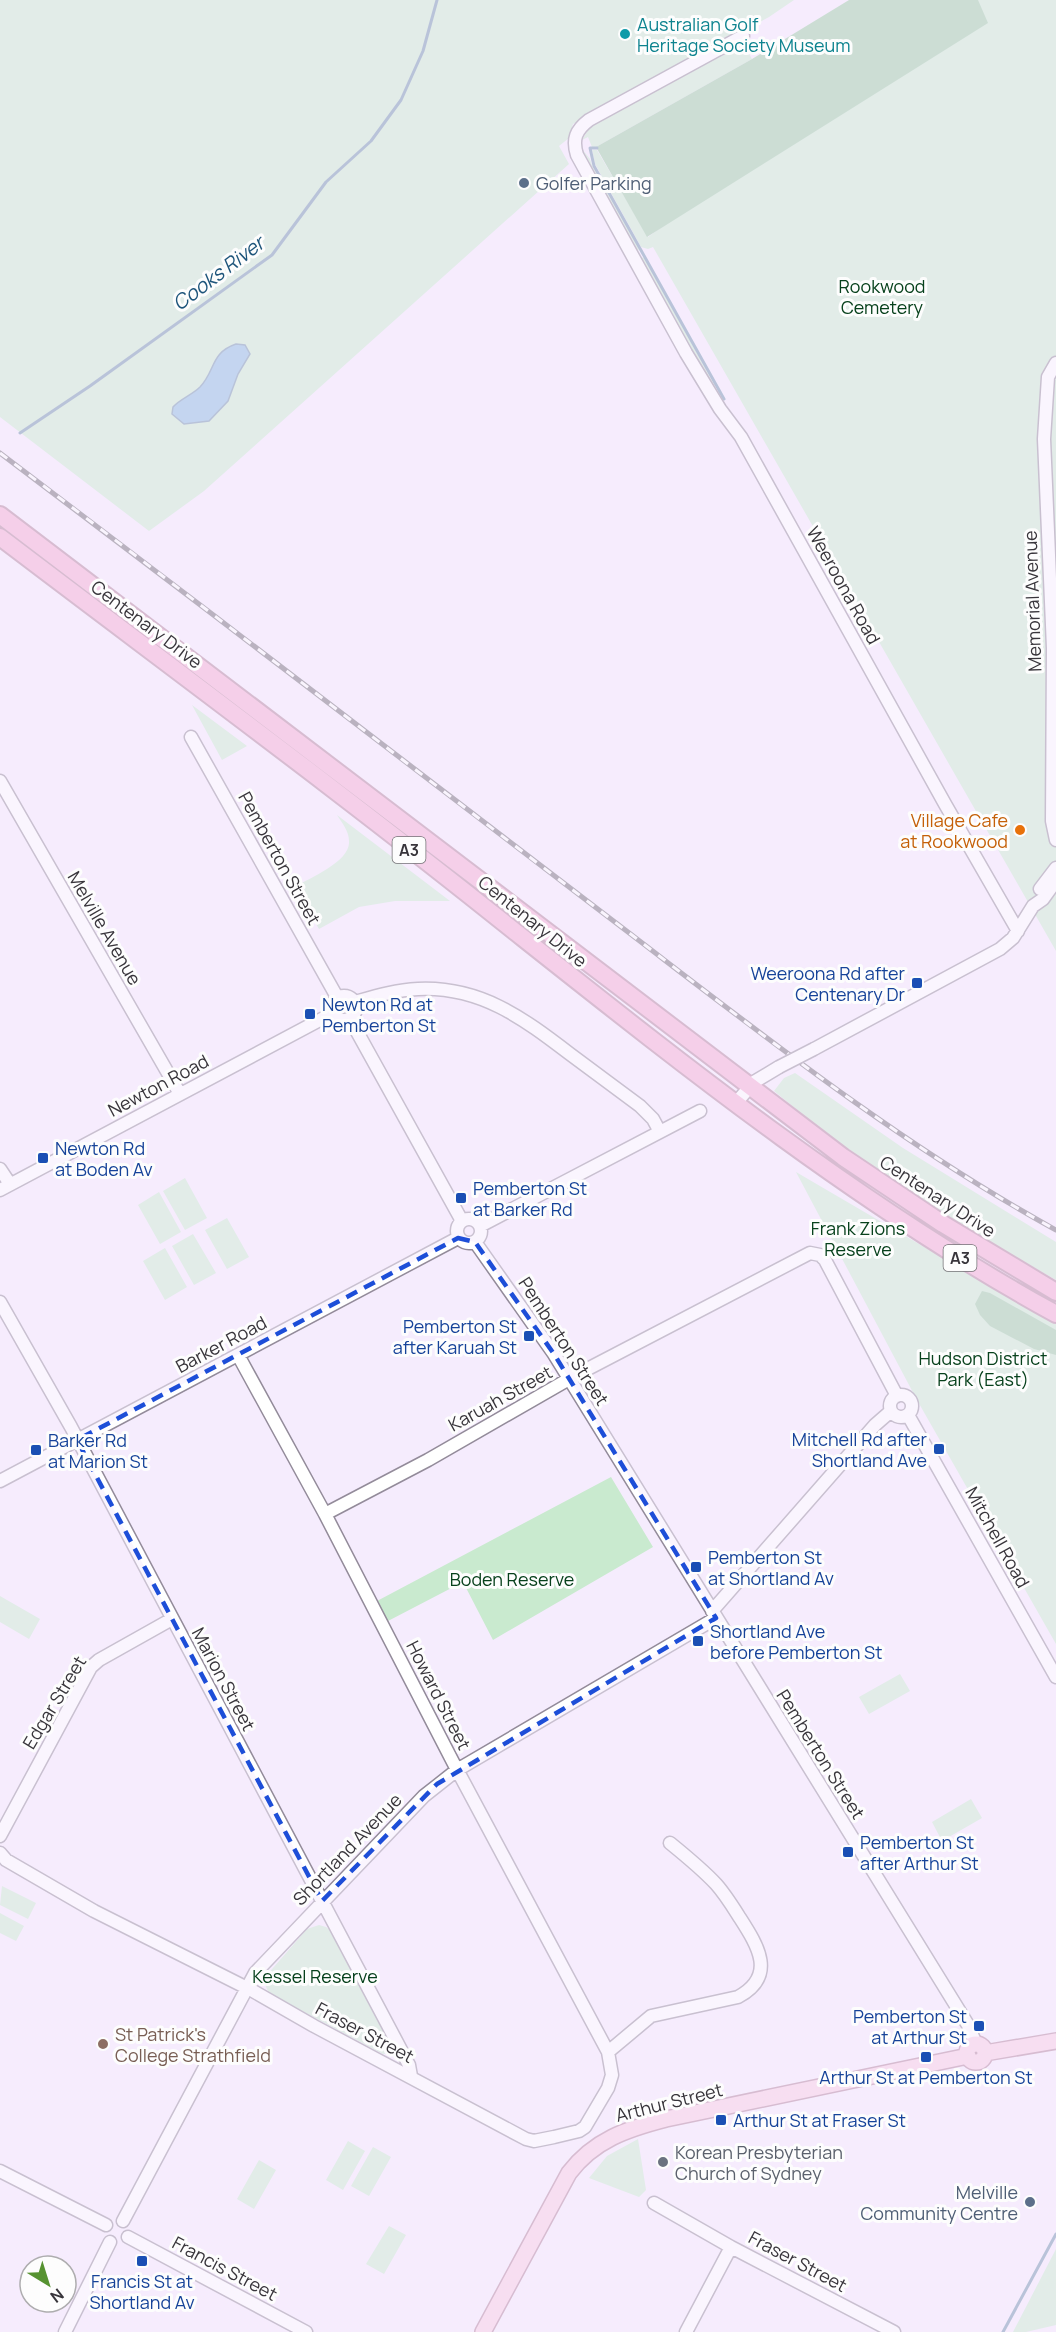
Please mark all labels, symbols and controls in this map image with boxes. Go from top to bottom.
place label: Australian Golf Heritage Society Museum [637,12,850,57]
marker: Australian Golf Heritage Society Museum [618,27,632,41]
place label: Golfer Parking [536,171,652,195]
marker: Golfer Parking [517,176,531,190]
water label: Cooks River [167,228,272,316]
park label: Rookwood Cemetery [839,274,926,319]
street label: Weeroona Road [802,522,886,648]
street label: Memorial Avenue [1018,530,1046,672]
street label: Centenary Drive [87,574,207,674]
street label: Pemberton Street [233,787,327,929]
place label: Village Cafe at Rookwood [900,808,1008,853]
marker: Village Cafe at Rookwood [1013,823,1027,837]
road number: A3 [392,837,426,863]
street label: Melville Avenue [63,867,147,989]
street label: Centenary Drive [474,870,592,972]
place label: Weeroona Rd after Centenary Dr [750,961,906,1006]
marker: Weeroona Rd after Centenary Dr [910,976,924,990]
place label: Newton Rd at Pemberton St [322,992,436,1037]
marker: Newton Rd at Pemberton St [303,1007,317,1021]
street label: Newton Road [103,1048,213,1122]
place label: Newton Rd at Boden Av [55,1136,153,1181]
street label: Centenary Drive [876,1150,1000,1242]
marker: Newton Rd at Boden Av [36,1151,50,1165]
place label: Pemberton St at Barker Rd [473,1176,587,1221]
marker: Pemberton St at Barker Rd [454,1191,468,1205]
park label: Frank Zions Reserve [811,1216,905,1261]
road number: A3 [944,1245,976,1271]
street label: Pemberton Street [513,1272,615,1410]
street label: Barker Road [171,1310,271,1378]
place label: Pemberton St after Karuah St [393,1314,517,1359]
marker: Pemberton St after Karuah St [522,1329,536,1343]
park label: Hudson District Park (East) [919,1346,1047,1391]
street label: Karuah Street [444,1360,556,1436]
place label: Mitchell Rd after Shortland Ave [792,1427,928,1472]
place label: Barker Rd at Marion St [48,1428,148,1473]
marker: Mitchell Rd after Shortland Ave [932,1442,946,1456]
marker: Barker Rd at Marion St [29,1443,43,1457]
street label: Mitchell Road [960,1482,1036,1592]
place label: Pemberton St at Shortland Av [708,1545,834,1590]
marker: Pemberton St at Shortland Av [689,1560,703,1574]
park label: Boden Reserve [450,1567,574,1591]
place label: Shortland Ave before Pemberton St [710,1619,882,1664]
street label: Marion Street [187,1623,261,1735]
marker: Shortland Ave before Pemberton St [691,1634,705,1648]
street label: Howard Street [401,1636,477,1754]
street label: Edgar Street [17,1651,91,1753]
street label: Pemberton Street [771,1685,871,1823]
street label: Shortland Avenue [287,1788,407,1910]
place label: Pemberton St after Arthur St [860,1830,979,1875]
marker: Pemberton St after Arthur St [841,1845,855,1859]
park label: Kessel Reserve [252,1964,378,1988]
street label: Fraser Street [312,1996,418,2068]
place label: Pemberton St at Arthur St [853,2004,967,2049]
marker: Pemberton St at Arthur St [972,2019,986,2033]
place label: St Patrick's College Strathfield [115,2022,271,2067]
marker: St Patrick's College Strathfield [96,2037,110,2051]
marker: Arthur St at Pemberton St [919,2050,933,2064]
place label: Arthur St at Pemberton St [819,2065,1033,2089]
street label: Arthur Street [613,2077,725,2127]
place label: Arthur St at Fraser St [733,2108,906,2132]
marker: Arthur St at Fraser St [714,2113,728,2127]
place label: Korean Presbyterian Church of Sydney [675,2140,843,2185]
marker: Korean Presbyterian Church of Sydney [656,2155,670,2169]
place label: Melville Community Centre [860,2180,1018,2225]
marker: Melville Community Centre [1023,2195,1037,2209]
street label: Fraser Street [745,2225,851,2297]
street label: Francis Street [168,2230,282,2306]
north arrow [18,2254,78,2314]
marker: Francis St at Shortland Av [135,2254,149,2268]
place label: Francis St at Shortland Av [89,2269,195,2314]
text: N [46,2284,69,2308]

